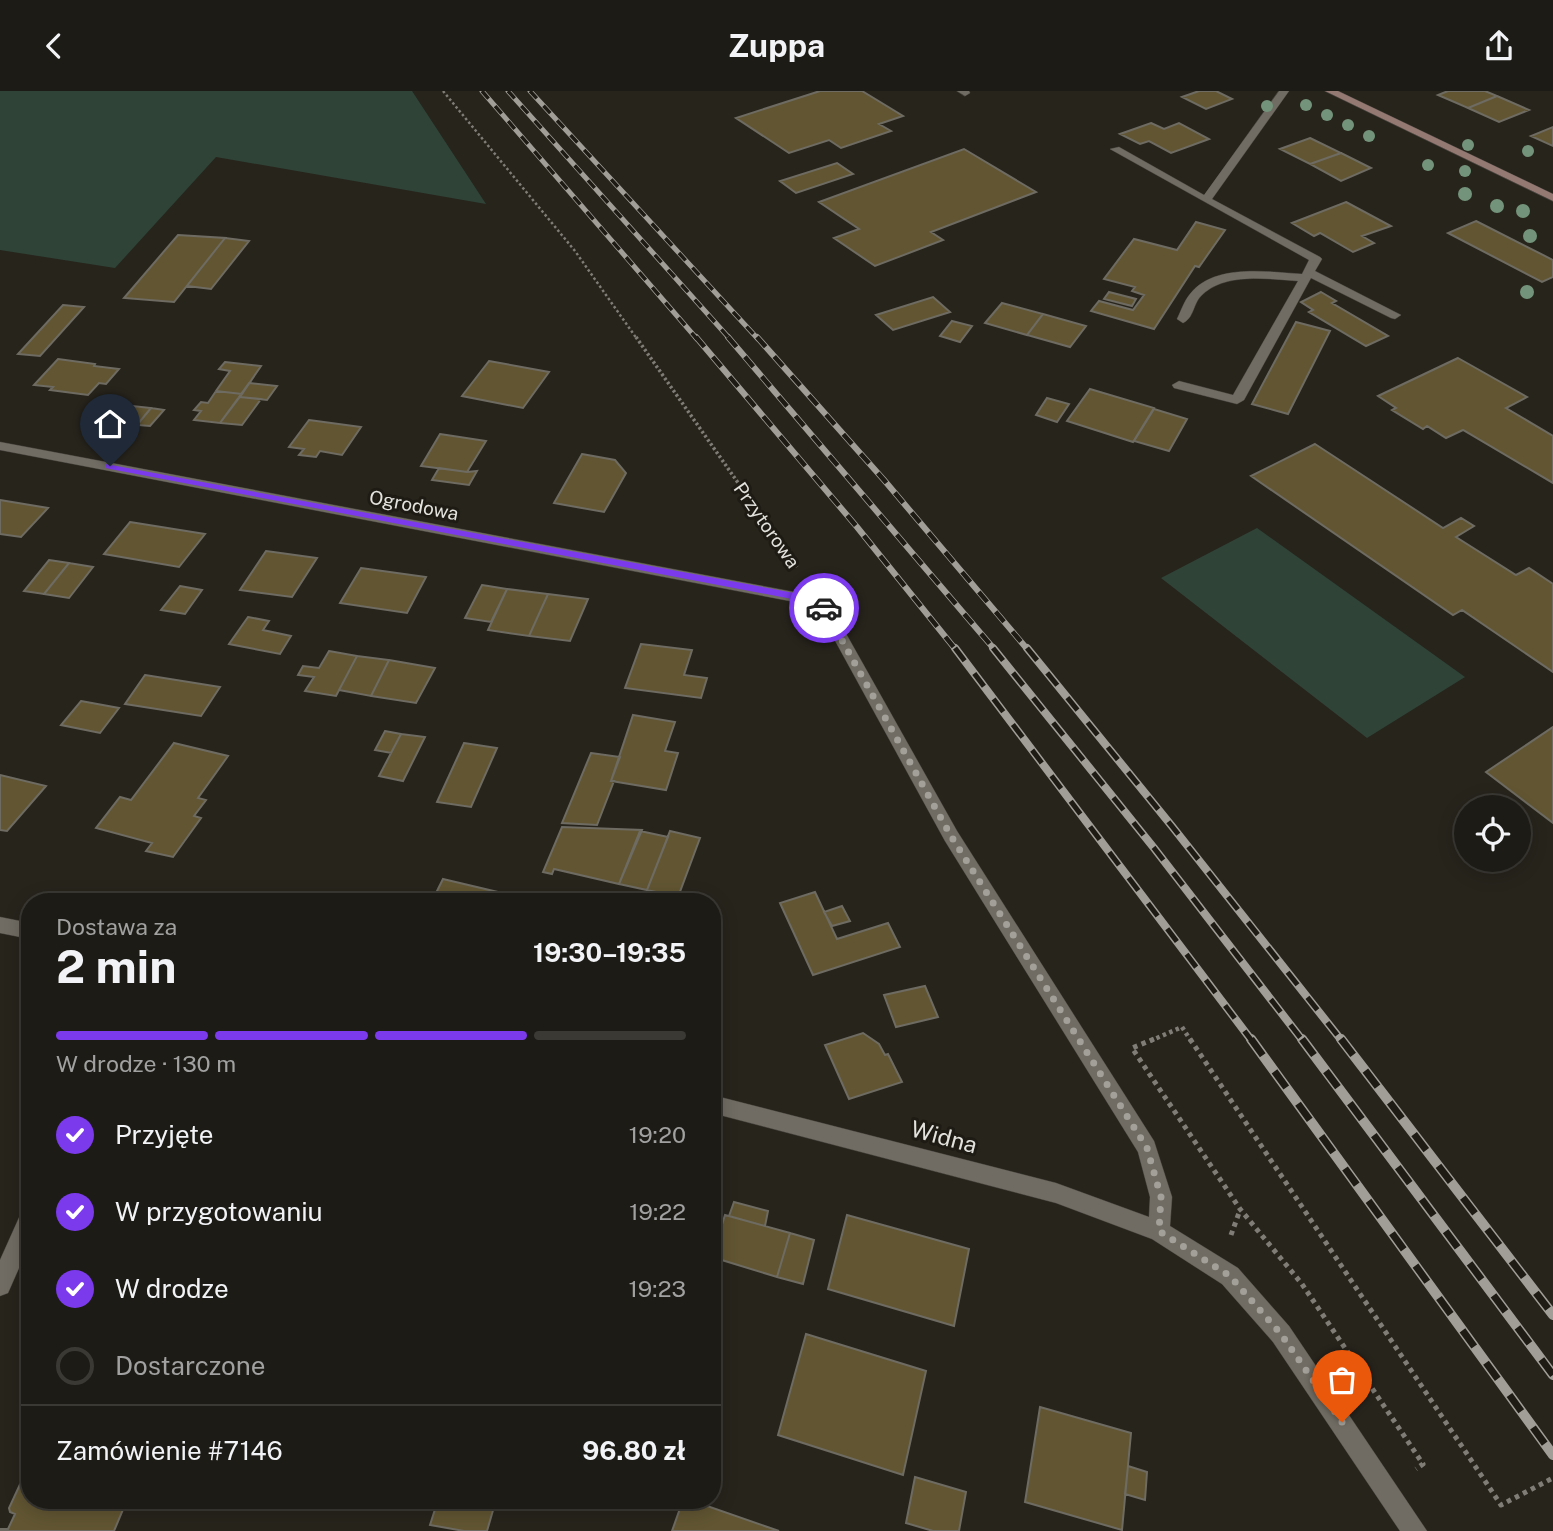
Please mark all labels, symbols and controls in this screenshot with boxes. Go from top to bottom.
icon: back [35,27,73,65]
text: Zuppa [728,27,825,64]
icon: share [1480,27,1518,65]
pin [80,394,140,466]
icon: home [91,405,129,443]
street label: Przytorowa [729,478,805,572]
street label: Ogrodowa [367,486,461,524]
courier [789,573,859,643]
icon: car [805,589,843,627]
map controls [1454,795,1531,872]
button: locate [1454,795,1531,872]
text: Dostawa za [56,913,177,940]
text: 19:30–19:35 [533,937,686,968]
text: 2 min [56,939,176,993]
text: W drodze · 130 m [56,1050,236,1077]
street label: Widna [908,1115,980,1158]
icon: check [56,1116,94,1154]
text: Przyjęte [115,1119,214,1150]
text: 19:20 [629,1121,686,1148]
icon: check [56,1193,94,1231]
text: W przygotowaniu [115,1196,323,1227]
text: 19:22 [629,1198,686,1225]
icon: check [56,1270,94,1308]
text: W drodze [115,1273,229,1304]
text: 19:23 [628,1275,686,1302]
text: Dostarczone [115,1350,266,1381]
pin [1312,1350,1372,1422]
icon: bag [1323,1361,1361,1399]
text: Zamówienie #7146 [56,1435,283,1466]
text: 96.80 zł [582,1435,686,1466]

